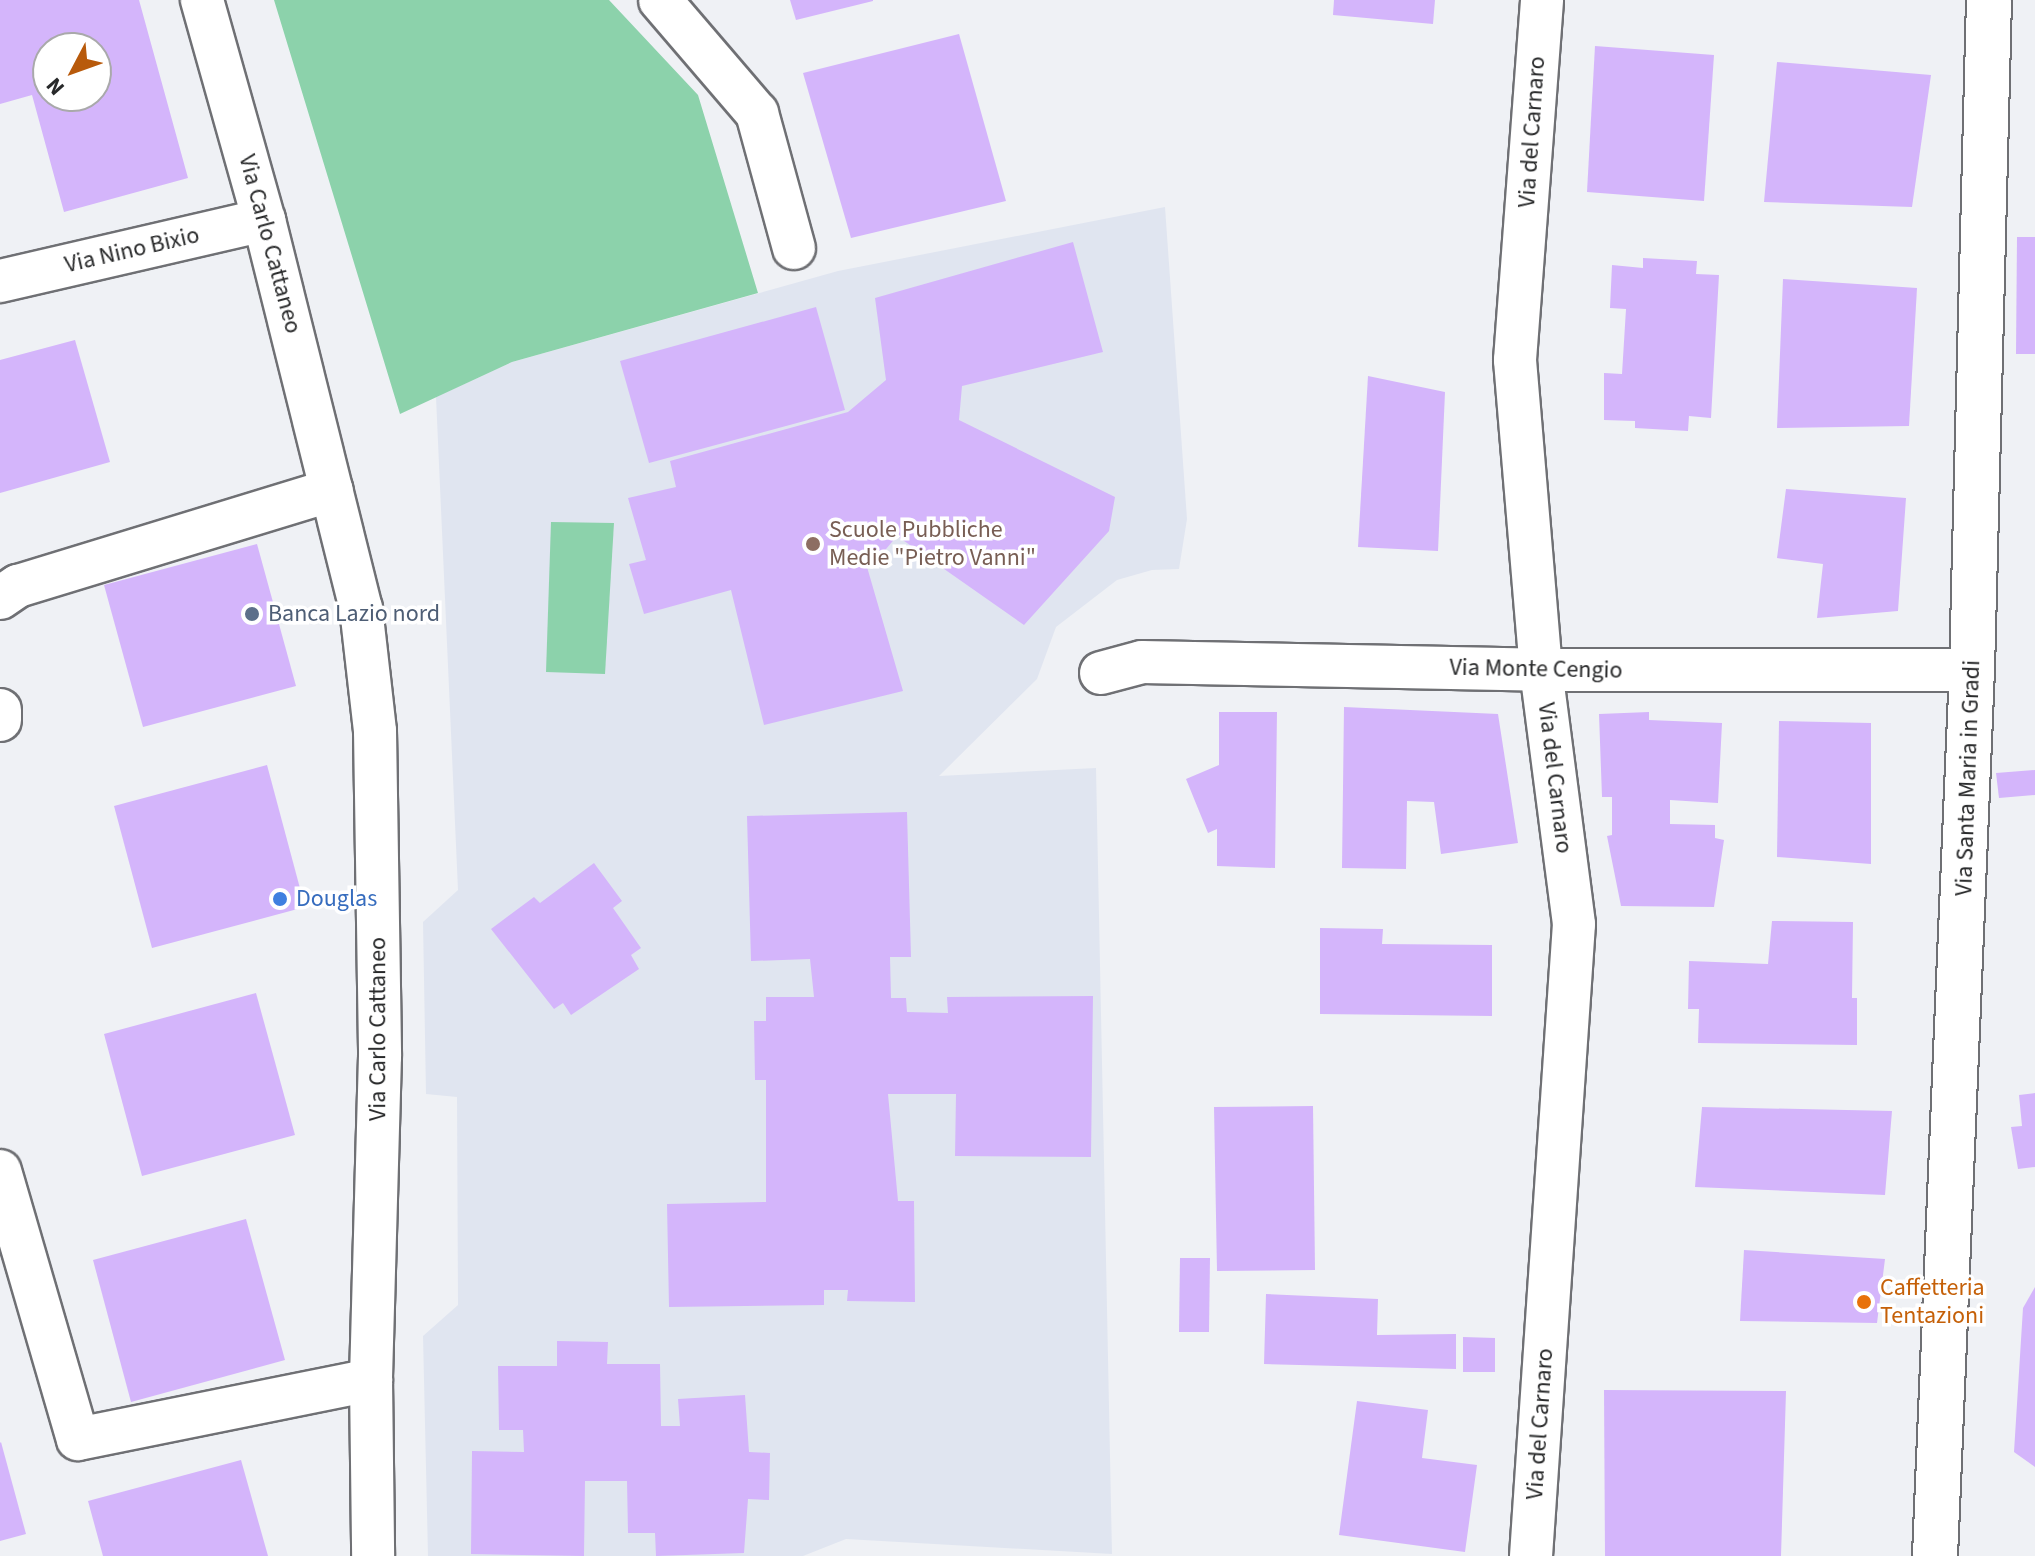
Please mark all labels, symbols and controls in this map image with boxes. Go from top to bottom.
north arrow [32,32,112,112]
street label: Via del Carnaro [1512,55,1552,209]
text: N [39,70,72,102]
street label: Via Carlo Cattaneo [232,151,308,337]
street label: Via Nino Bixio [62,221,202,279]
place label: Scuole Pubbliche Medie "Pietro Vanni" [829,516,1036,572]
marker: Scuole Pubbliche Medie "Pietro Vanni" [804,535,822,553]
place label: Banca Lazio nord [268,600,440,628]
marker: Banca Lazio nord [243,605,261,623]
street label: Via Monte Cengio [1449,653,1623,685]
street label: Via Santa Maria in Gradi [1949,660,1987,896]
street label: Via del Carnaro [1531,701,1579,855]
place label: Douglas [296,885,377,913]
marker: Douglas [271,890,289,908]
street label: Via Carlo Cattaneo [364,937,392,1121]
place label: Caffetteria Tentazioni [1880,1274,1985,1330]
marker: Caffetteria Tentazioni [1855,1293,1873,1311]
street label: Via del Carnaro [1520,1347,1560,1501]

